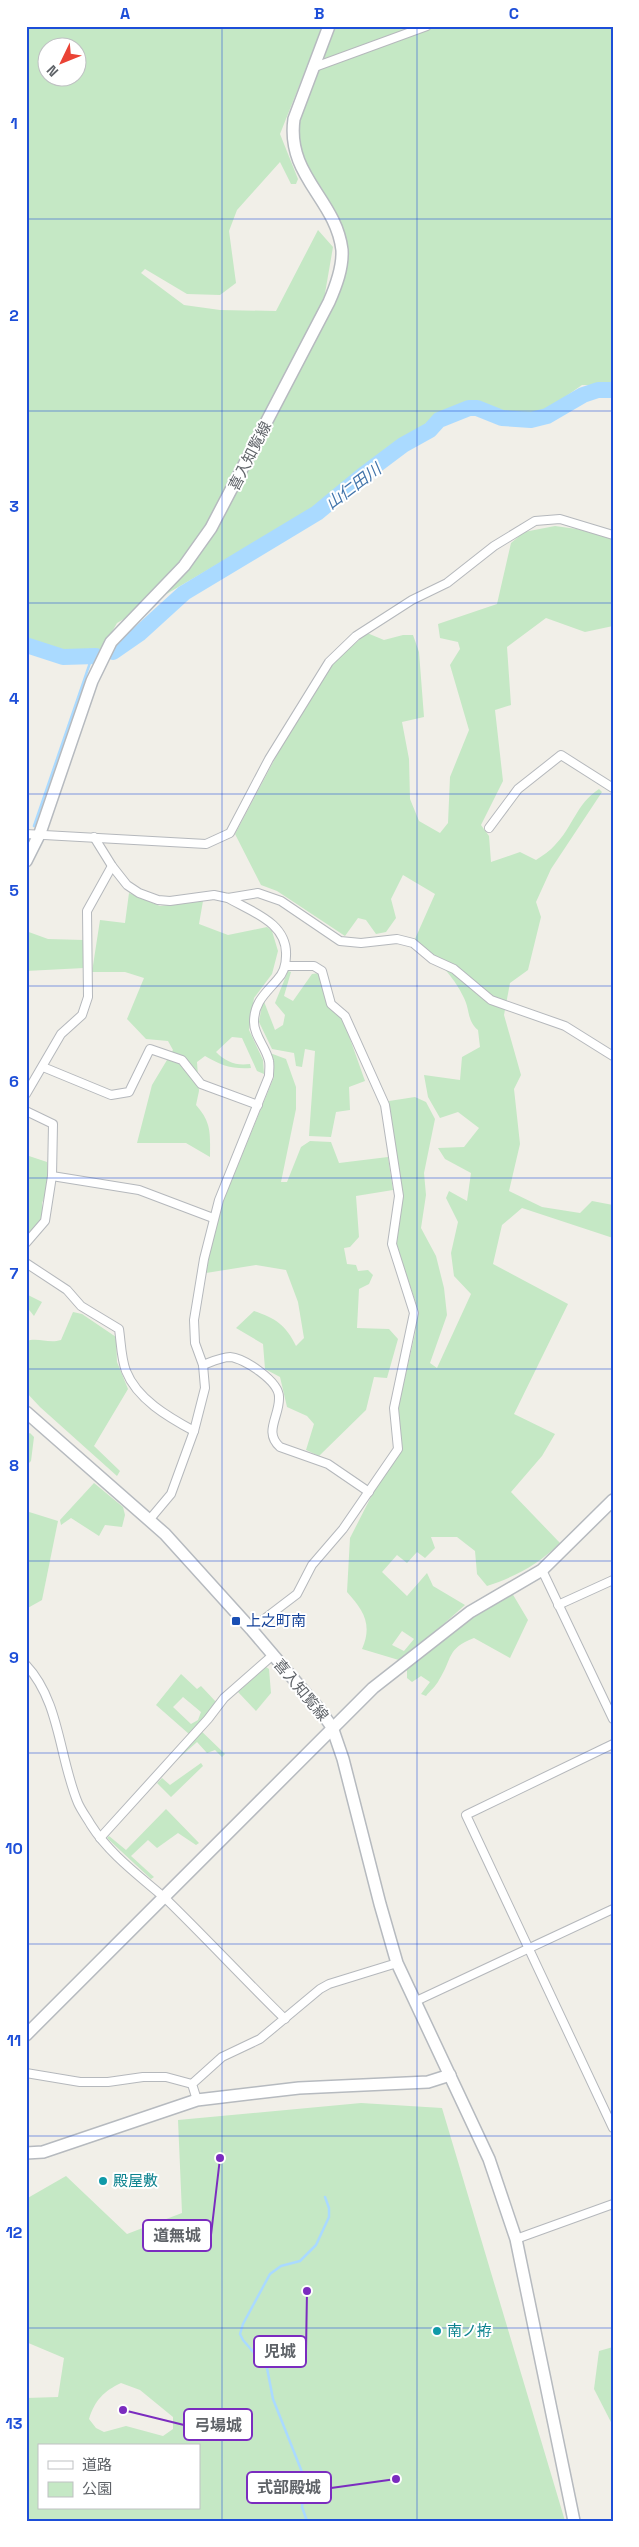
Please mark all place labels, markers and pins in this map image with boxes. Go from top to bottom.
place label: 上之町南 [246,1611,306,1630]
marker: 上之町南 [230,1615,242,1627]
place label: 殿屋敷 [113,2171,158,2190]
marker: 殿屋敷 [97,2175,109,2187]
callout: 道無城 [143,2220,211,2251]
place label: 南ノ拵 [447,2321,492,2340]
marker: 南ノ拵 [431,2325,443,2337]
callout: 児城 [254,2336,306,2367]
callout: 弓場城 [184,2409,252,2440]
callout: 式部殿城 [247,2472,331,2503]

